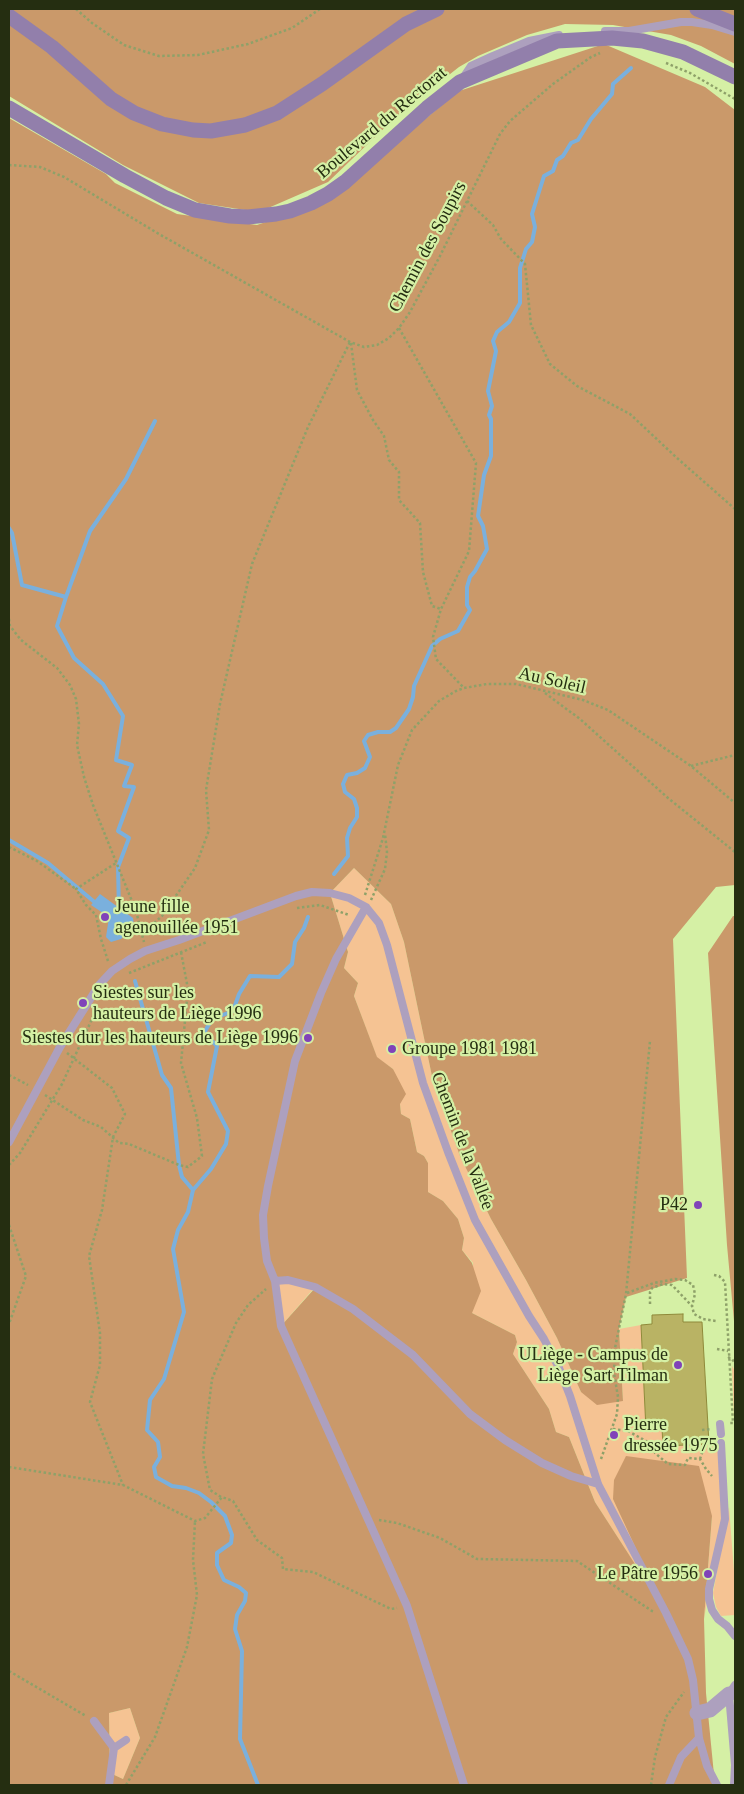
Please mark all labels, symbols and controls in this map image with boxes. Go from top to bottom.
street label: Boulevard du Rectorat [313,62,451,184]
street label: Chemin des Soupirs [384,178,472,316]
street label: Au Soleil [516,663,588,699]
place label: Jeune fille agenouillée 1951 [115,896,238,939]
marker: Jeune fille agenouillée 1951 [99,911,111,923]
place label: Siestes sur les hauteurs de Liège 1996 [93,982,261,1024]
marker: Siestes sur les hauteurs de Liège 1996 [77,997,89,1009]
place label: Siestes dur les hauteurs de Liège 1996 [22,1027,298,1049]
marker: Siestes dur les hauteurs de Liège 1996 [302,1032,314,1044]
place label: Groupe 1981 1981 [402,1038,537,1060]
marker: Groupe 1981 1981 [386,1043,398,1055]
street label: Chemin de la Vallée [426,1069,498,1213]
place label: P42 [660,1194,688,1216]
marker: P42 [692,1199,704,1211]
place label: ULiège - Campus de Liège Sart Tilman [519,1344,668,1386]
marker: ULiège - Campus de Liège Sart Tilman [672,1359,684,1371]
place label: Pierre dressée 1975 [624,1414,717,1456]
marker: Pierre dressée 1975 [608,1429,620,1441]
place label: Le Pâtre 1956 [597,1563,698,1585]
marker: Le Pâtre 1956 [702,1568,714,1580]

